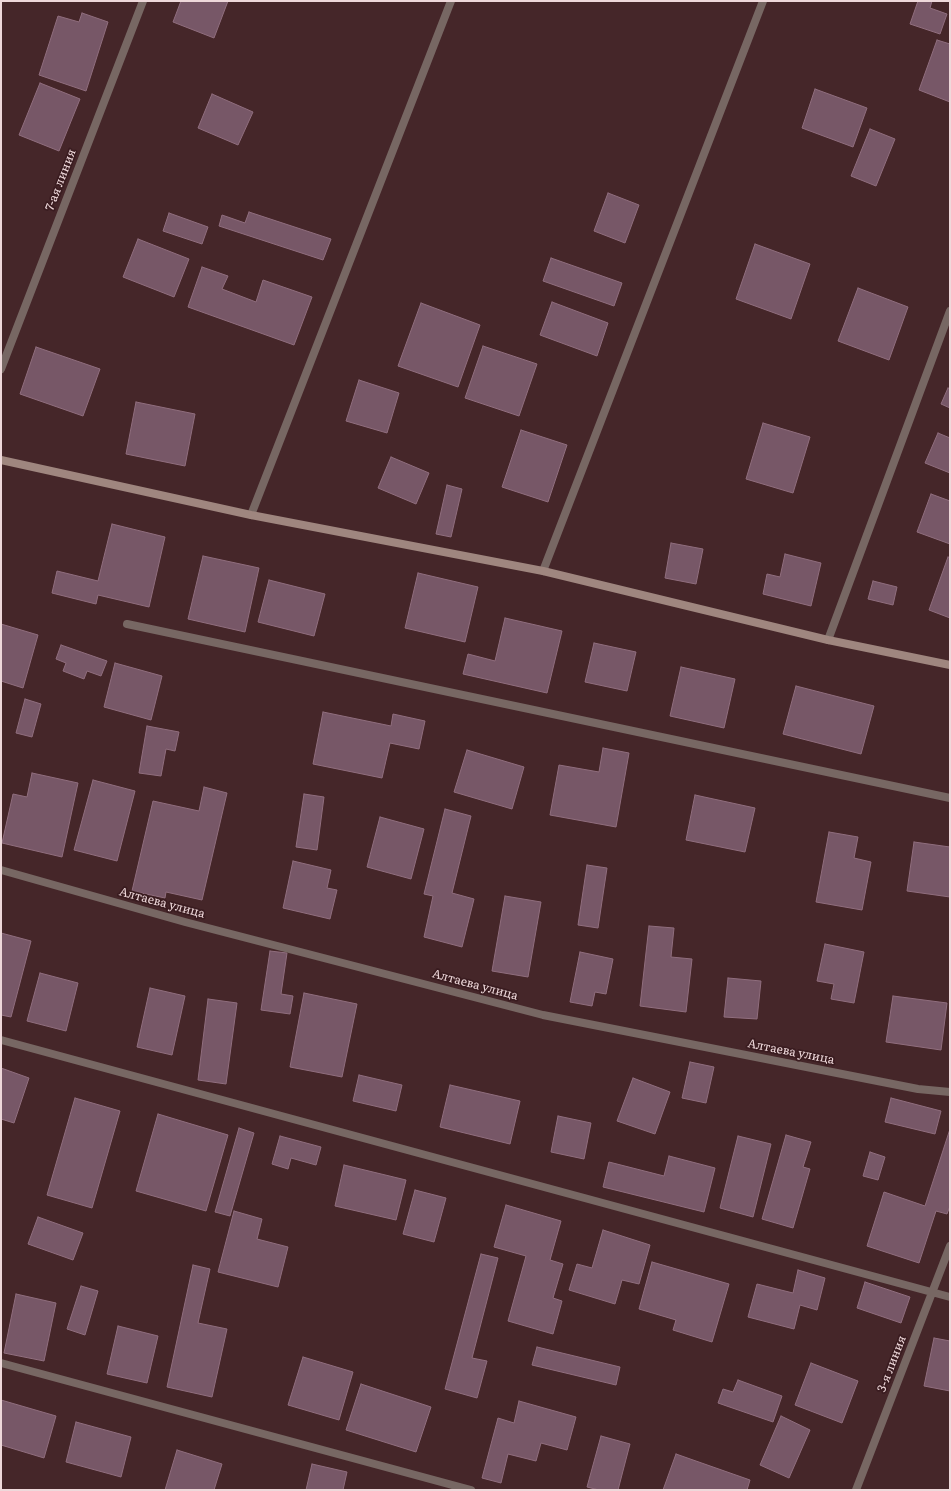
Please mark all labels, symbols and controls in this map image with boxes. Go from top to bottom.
street label: 7-ая линия [43,147,79,213]
street label: Алтаева улица [118,885,206,921]
street label: Алтаева улица [431,967,519,1003]
street label: Алтаева улица [746,1037,836,1067]
street label: 3-я линия [875,1334,909,1394]

